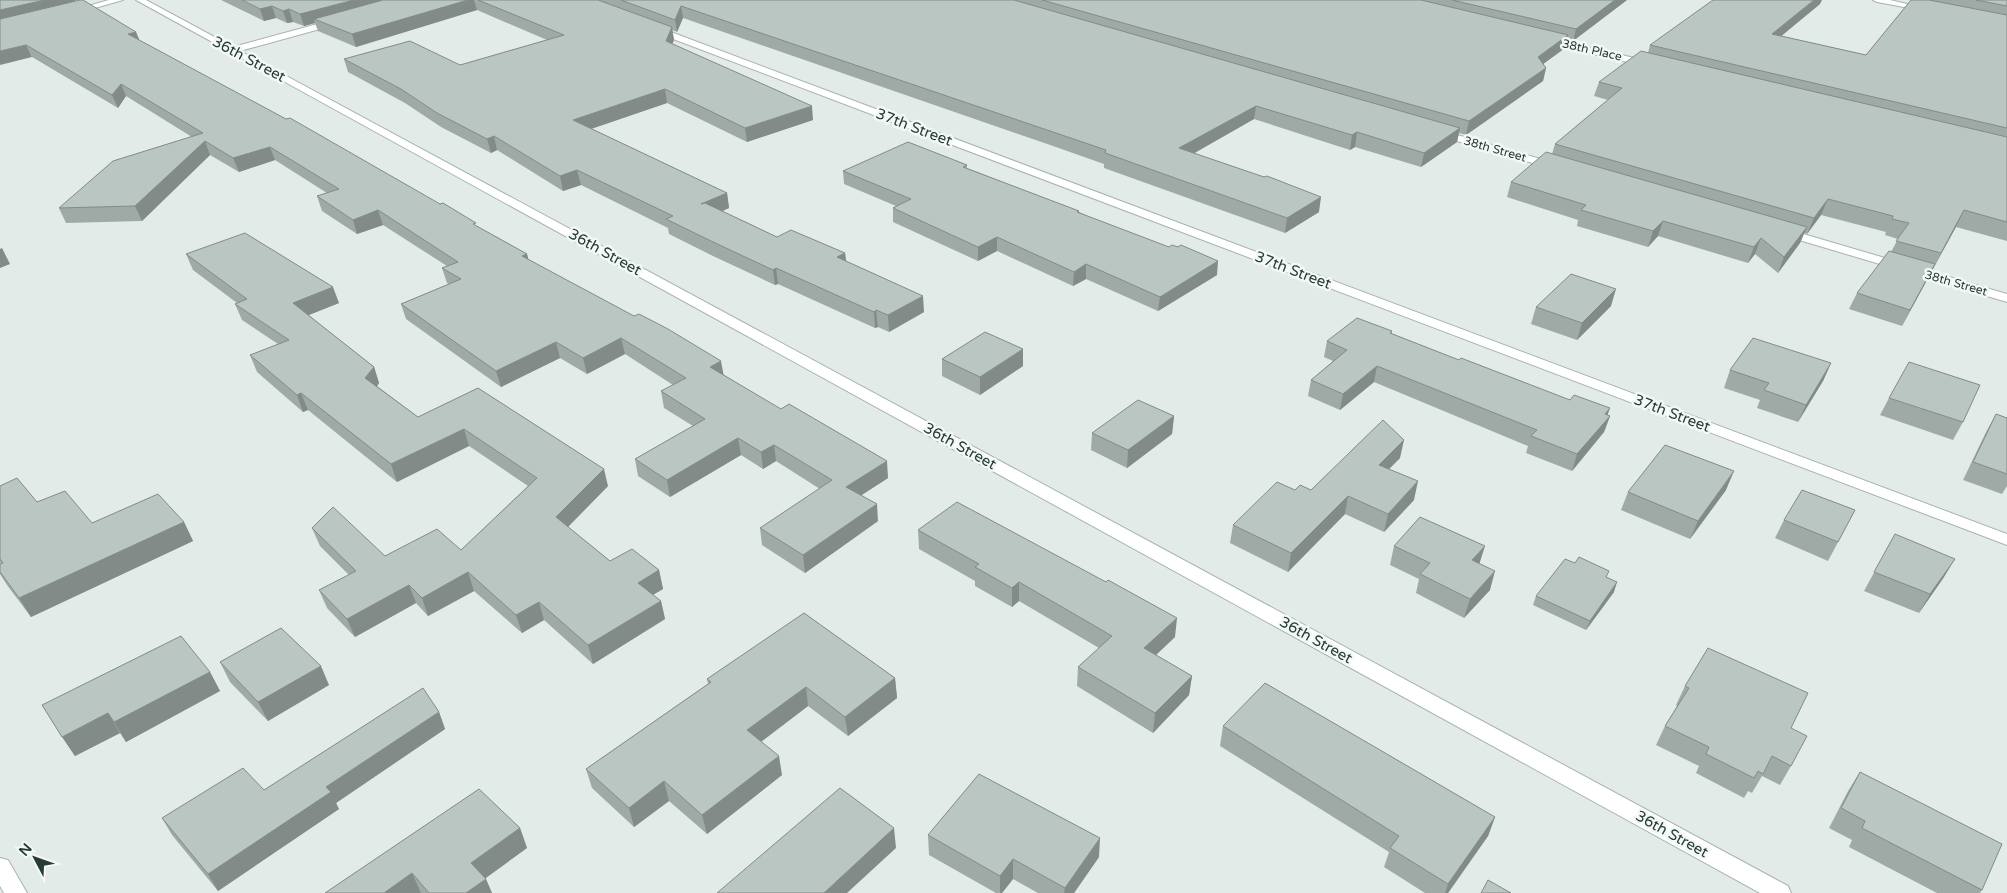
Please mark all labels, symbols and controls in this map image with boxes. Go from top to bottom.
street label: 36th Street [209,32,289,86]
street label: 38th Place [1561,36,1623,64]
street label: 37th Street [873,104,955,150]
street label: 38th Street [1462,133,1528,165]
street label: 36th Street [565,225,645,280]
street label: 37th Street [1252,247,1334,293]
street label: 38th Street [1923,267,1989,299]
street label: 37th Street [1631,390,1713,436]
street label: 36th Street [920,419,1000,474]
street label: 36th Street [1276,613,1356,668]
street label: 36th Street [1632,807,1712,862]
north arrow [10,833,60,883]
text: N [15,840,36,860]

